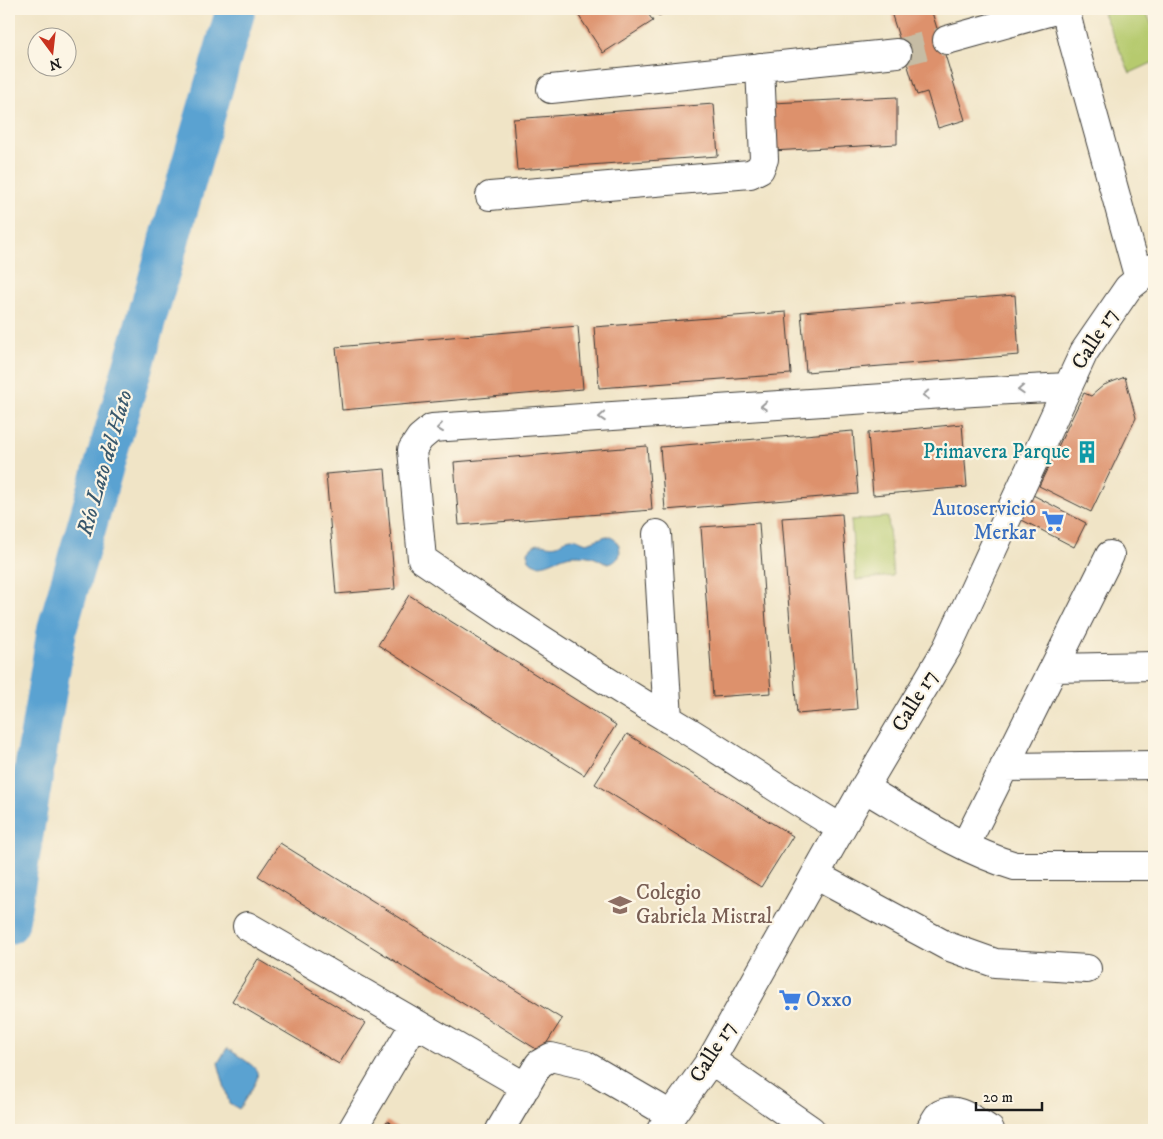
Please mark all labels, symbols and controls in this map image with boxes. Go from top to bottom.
north arrow [28,28,78,78]
text: N [47,53,63,74]
street label: Calle 17 [1066,304,1124,374]
one-way arrow [1017,384,1025,395]
water label: Río Lato del Hato [71,387,139,540]
one-way arrow [922,389,930,400]
one-way arrow [759,400,767,411]
one-way arrow [597,411,605,422]
one-way arrow [435,422,443,433]
place label: Primavera Parque [923,439,1070,465]
building icon: Primavera Parque [1074,439,1100,465]
place label: Autoservicio Merkar [932,496,1036,546]
supermarket icon: Autoservicio Merkar [1040,508,1066,534]
street label: Calle 17 [886,665,944,737]
place label: Colegio Gabriela Mistral [636,880,773,930]
school or university icon: Colegio Gabriela Mistral [607,892,633,918]
supermarket icon: Oxxo [777,987,803,1013]
place label: Oxxo [806,987,852,1013]
street label: Calle 17 [684,1017,742,1087]
scale bar [976,1079,1042,1111]
text: 20 m [983,1088,1013,1107]

